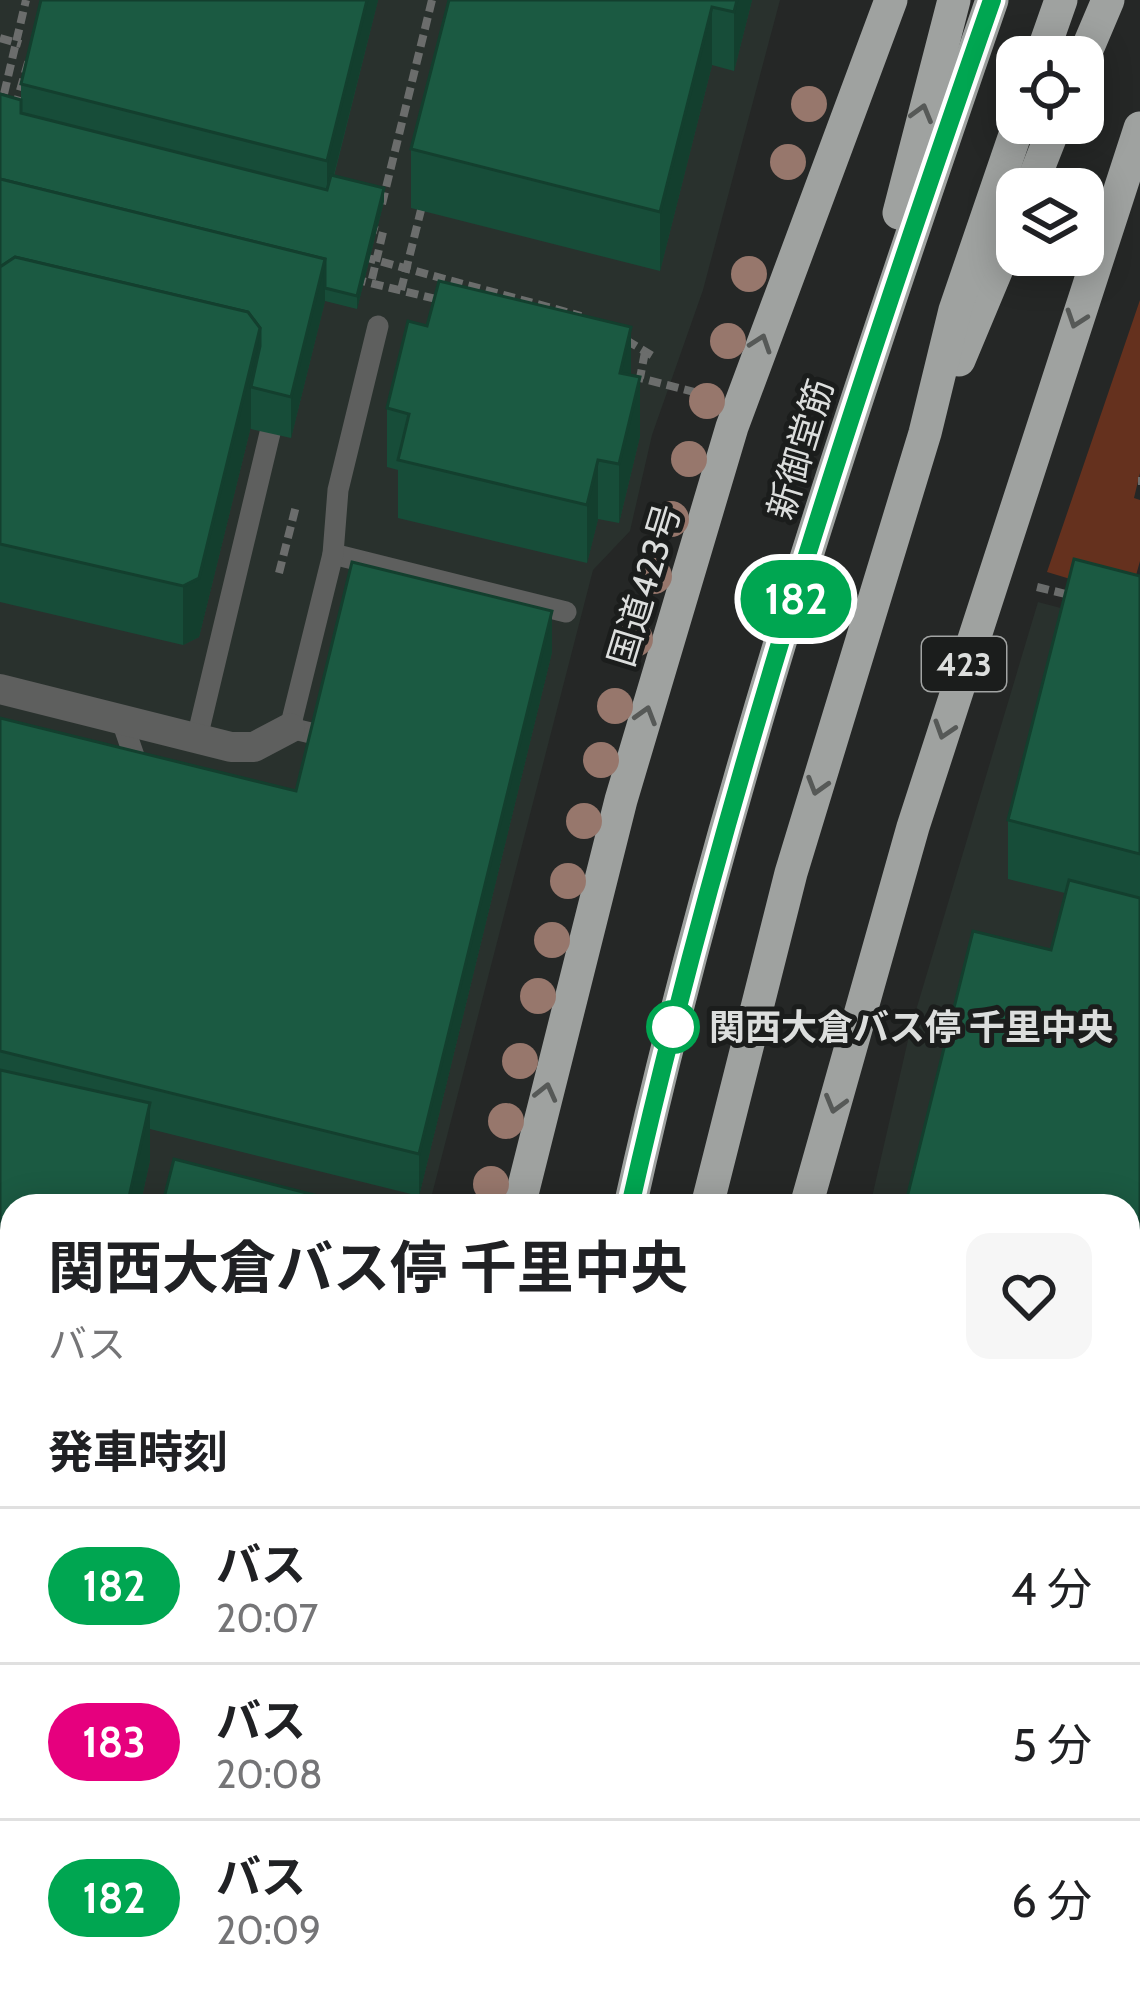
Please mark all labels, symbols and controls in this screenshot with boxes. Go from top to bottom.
map controls [996,36,1104,276]
button: locate [996,36,1104,144]
one-way arrow [907,103,932,124]
button: layers [996,168,1104,276]
one-way arrow [1066,307,1090,328]
one-way arrow [747,334,771,355]
street label: 新御堂筋 [758,374,842,524]
street label: 国道423号 [599,499,689,671]
line badge: 182 [727,560,865,638]
text: 182 [764,573,828,625]
road number: 423 [922,637,1006,691]
one-way arrow [632,705,657,726]
one-way arrow [933,719,958,740]
one-way arrow [806,775,831,796]
marker: 関西大倉バス停 千里中央 [648,1002,698,1052]
place label: 関西大倉バス停 千里中央 [709,1005,1113,1049]
one-way arrow [532,1083,557,1103]
one-way arrow [824,1093,849,1114]
text: 関西大倉バス停 千里中央 [48,1233,688,1302]
button: heart [966,1233,1092,1359]
text: バス [48,1320,126,1368]
text: 発車時刻 [48,1425,228,1479]
text: バス [216,1538,306,1592]
text: 182 [82,1560,146,1612]
text: 4 分 [1011,1562,1092,1616]
text: 20:07 [216,1594,318,1642]
text: バス [216,1694,306,1748]
text: 183 [82,1716,146,1768]
text: 5 分 [1013,1718,1092,1772]
text: 20:08 [216,1750,323,1798]
text: バス [216,1850,306,1904]
text: 182 [82,1872,146,1924]
text: 6 分 [1011,1874,1092,1928]
text: 20:09 [216,1906,321,1954]

